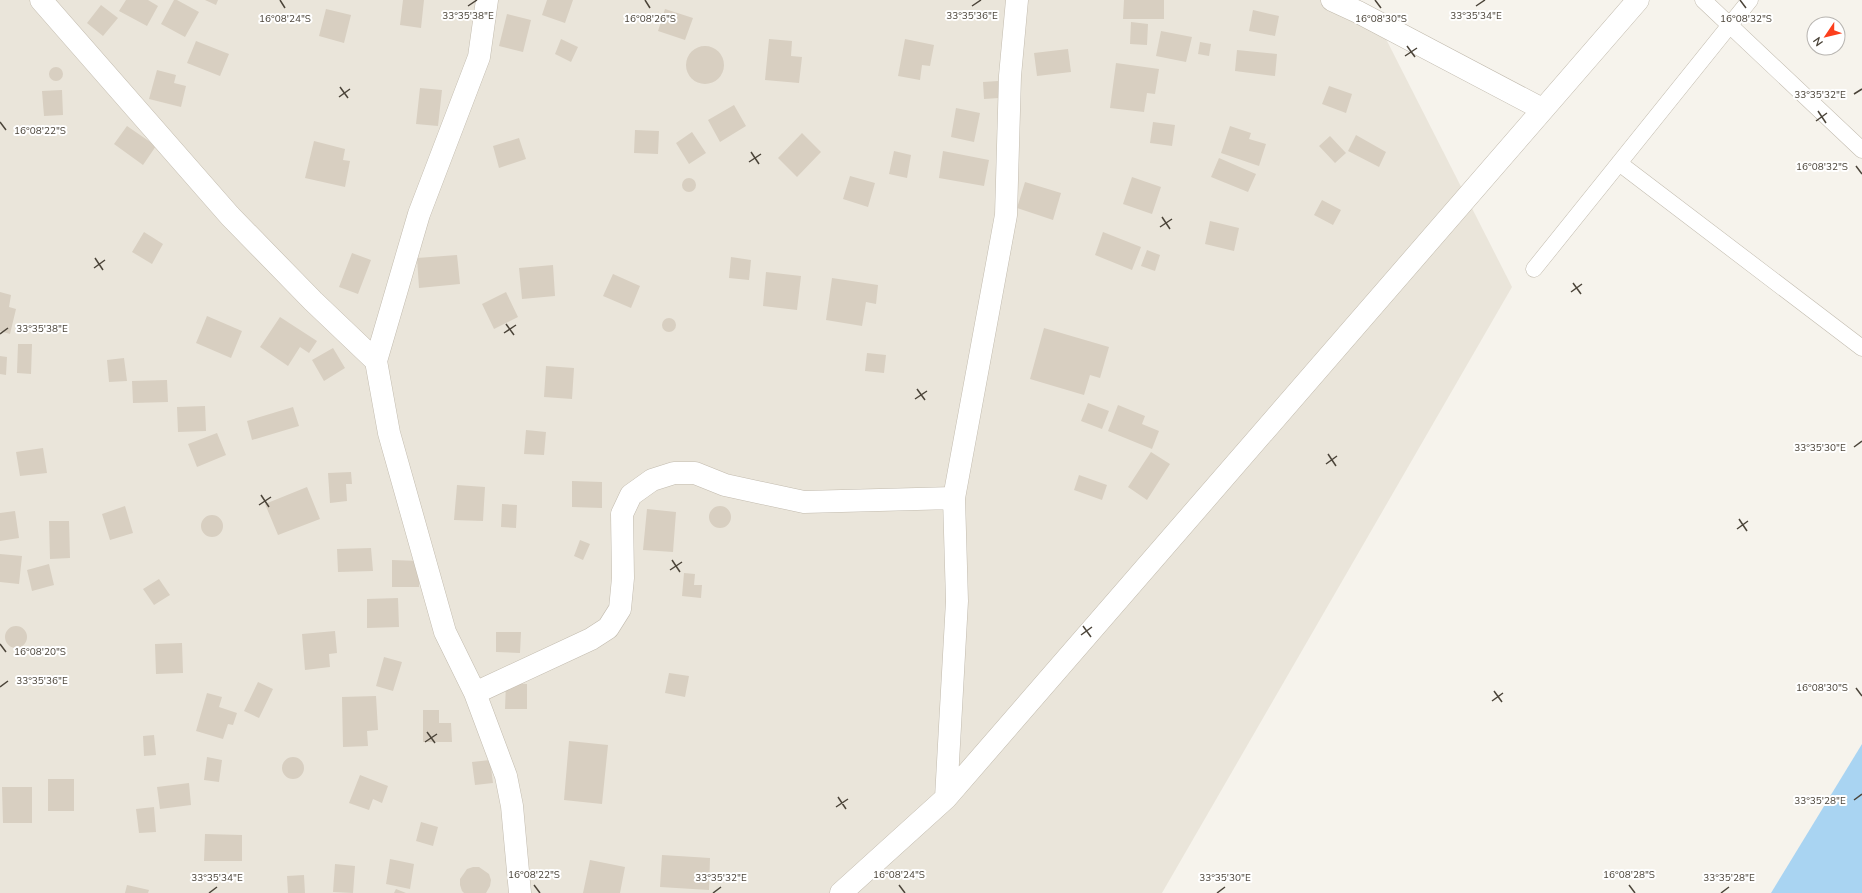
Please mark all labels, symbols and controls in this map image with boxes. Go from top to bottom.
text: 33°35'38"E [442,9,494,23]
text: 33°35'36"E [946,9,998,23]
text: 33°35'34"E [1450,9,1502,23]
text: 16°08'24"S [259,12,311,26]
text: 16°08'26"S [624,12,676,26]
text: 16°08'30"S [1355,12,1407,26]
text: 16°08'32"S [1720,12,1772,26]
north arrow [1806,16,1846,56]
text: N [1810,34,1827,49]
text: 33°35'32"E [1794,88,1846,102]
text: 16°08'22"S [14,124,66,138]
text: 16°08'32"S [1796,160,1848,174]
text: 33°35'38"E [16,322,68,336]
text: 33°35'30"E [1794,441,1846,455]
text: 16°08'20"S [14,645,66,659]
text: 33°35'36"E [16,674,68,688]
text: 16°08'30"S [1796,681,1848,695]
text: 33°35'28"E [1794,794,1846,808]
text: 16°08'22"S [508,868,560,882]
text: 16°08'24"S [873,868,925,882]
text: 16°08'28"S [1603,868,1655,882]
text: 33°35'34"E [191,871,243,885]
text: 33°35'32"E [695,871,747,885]
text: 33°35'30"E [1199,871,1251,885]
text: 33°35'28"E [1703,871,1755,885]

